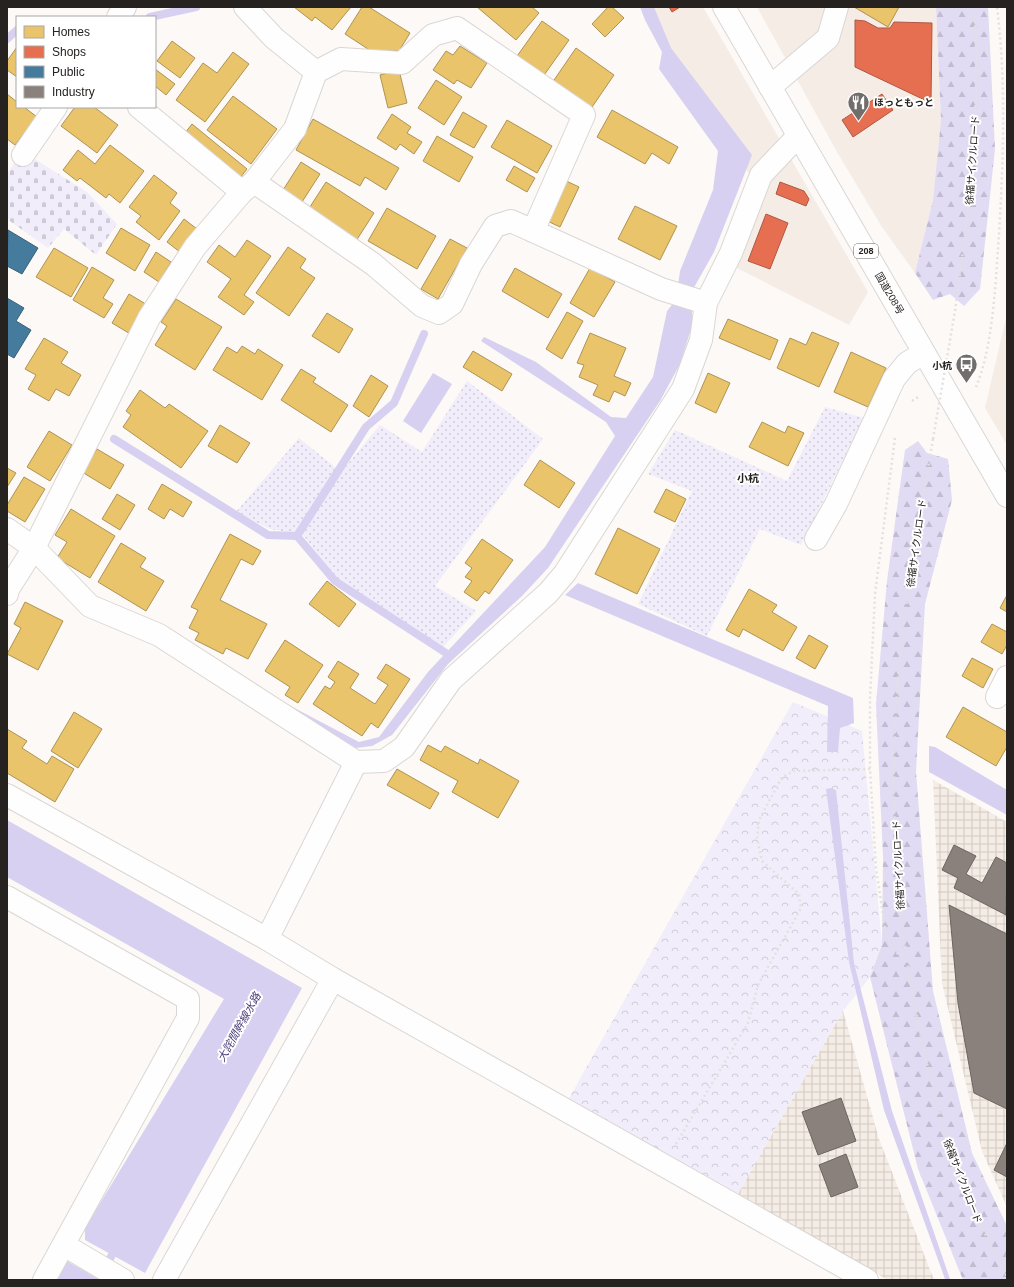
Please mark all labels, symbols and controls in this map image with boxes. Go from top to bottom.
legend [16,16,156,108]
text: Homes [52,25,90,39]
text: Shops [52,45,86,59]
text: Public [52,65,85,79]
text: Industry [52,85,95,99]
restaurant icon: ほっともっと [845,89,871,122]
place label: ほっともっと [874,97,934,108]
street label: 徐福サイクルロード [964,115,981,205]
road number: 208 [854,244,878,258]
street label: 国道208号 [873,270,906,316]
bus stop icon: 小杭 [954,352,980,385]
place label: 小杭 [932,360,952,371]
district label: 小杭 [737,472,759,484]
street label: 徐福サイクルロード [905,498,928,588]
street label: 徐福サイクルロード [891,820,906,910]
water label: 大詫間幹線水路 [215,990,263,1064]
street label: 徐福サイクルロード [941,1137,984,1225]

